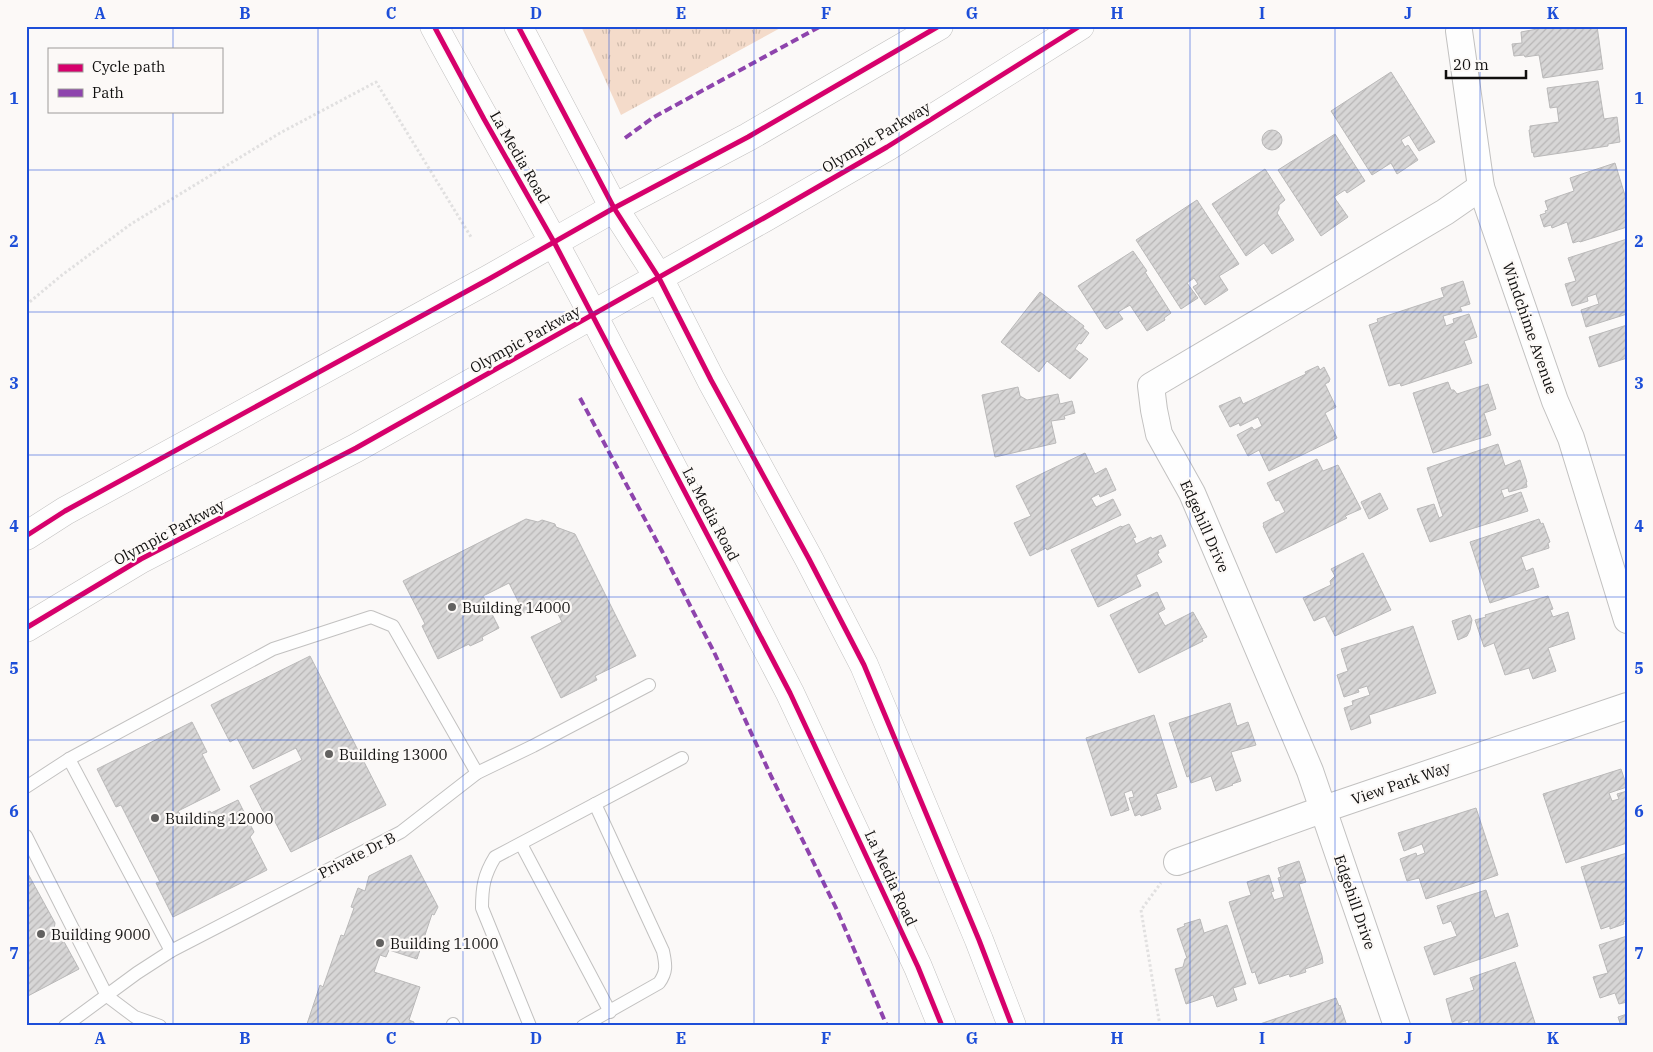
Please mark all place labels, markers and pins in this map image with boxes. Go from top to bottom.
place label: Building 14000 [462,598,570,617]
marker: Building 14000 [446,601,458,613]
place label: Building 13000 [339,745,447,764]
marker: Building 13000 [323,748,335,760]
place label: Building 12000 [165,809,273,828]
marker: Building 12000 [149,812,161,824]
place label: Building 9000 [51,925,150,944]
marker: Building 9000 [35,928,47,940]
place label: Building 11000 [390,934,498,953]
marker: Building 11000 [374,937,386,949]

